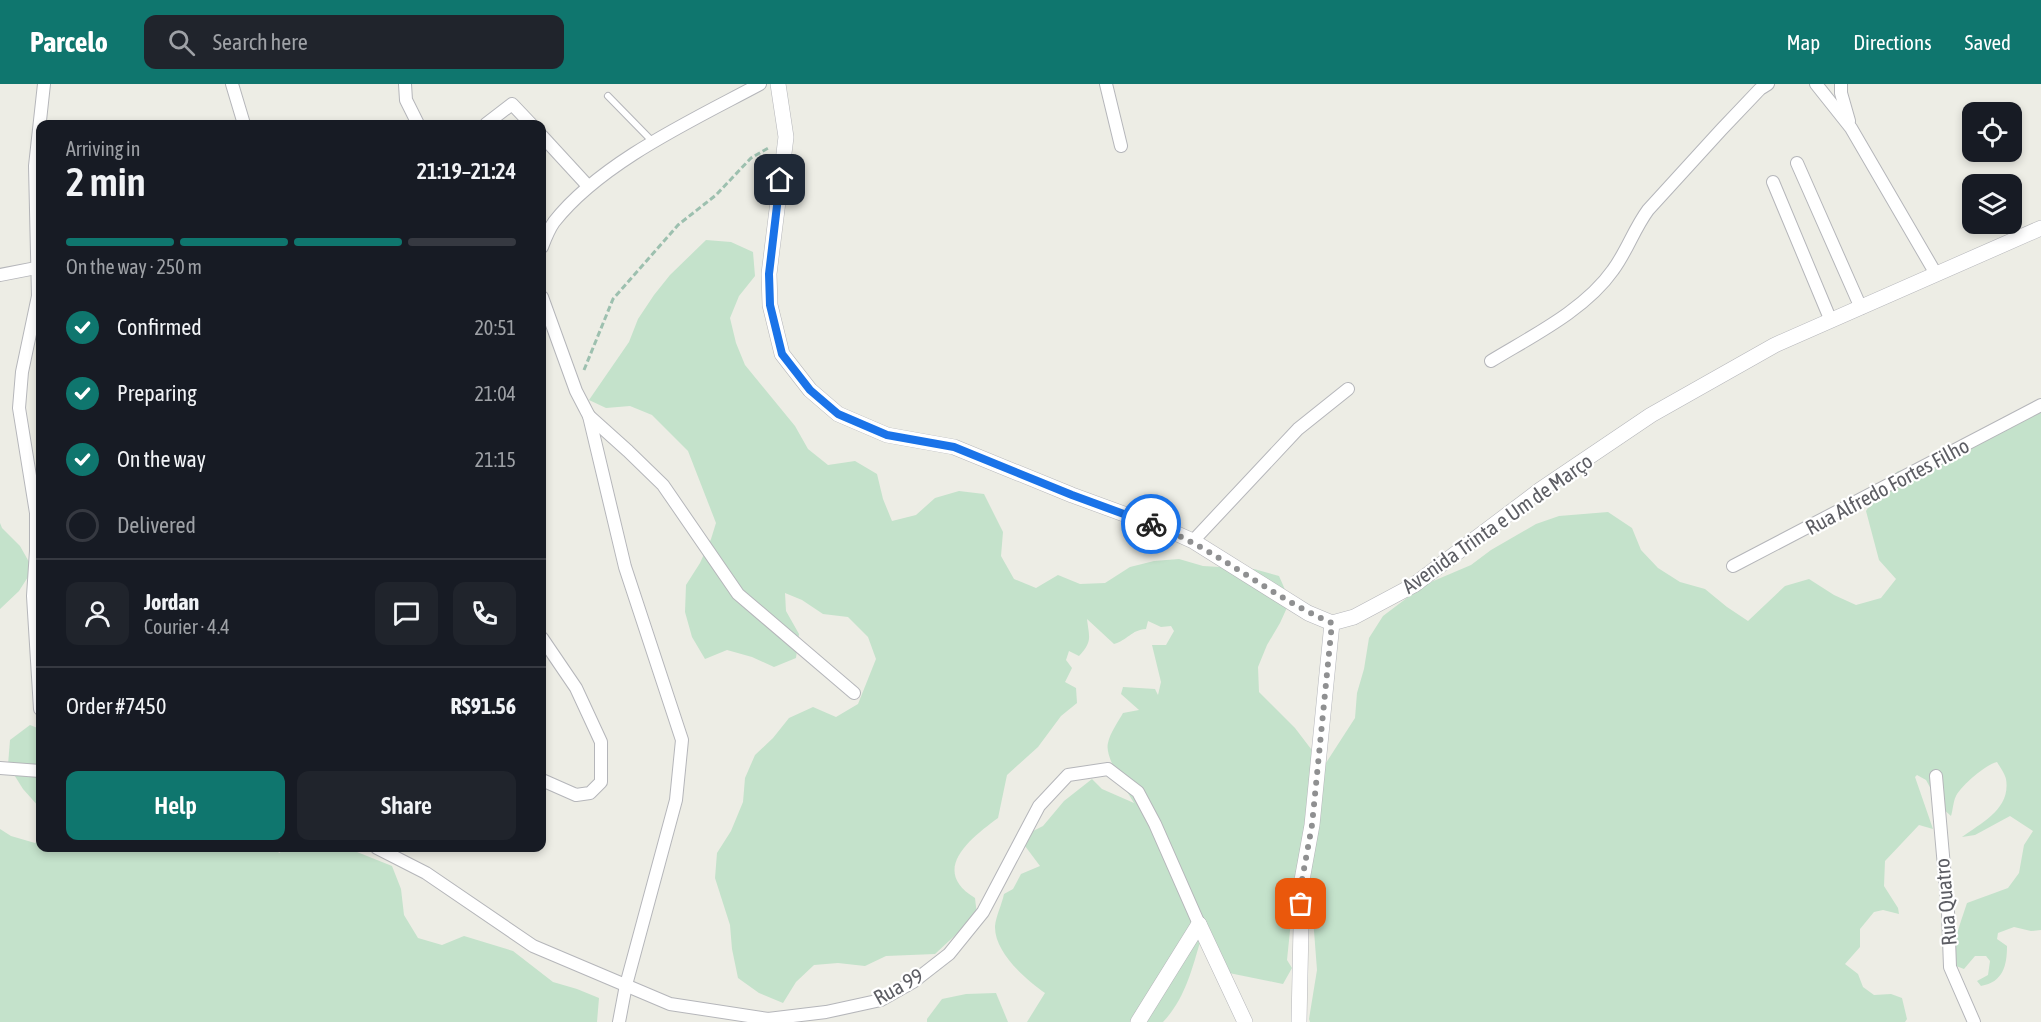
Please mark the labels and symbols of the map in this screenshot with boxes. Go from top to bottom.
pin [754,154,805,205]
street label: Rua Alfredo Fortes Filho [1801,433,1973,539]
street label: Avenida Trinta e Um de Março [1397,448,1597,598]
courier [1121,494,1181,554]
street label: Rua Quatro [1929,857,1961,947]
pin [1275,878,1326,929]
street label: Rua 99 [869,963,927,1009]

